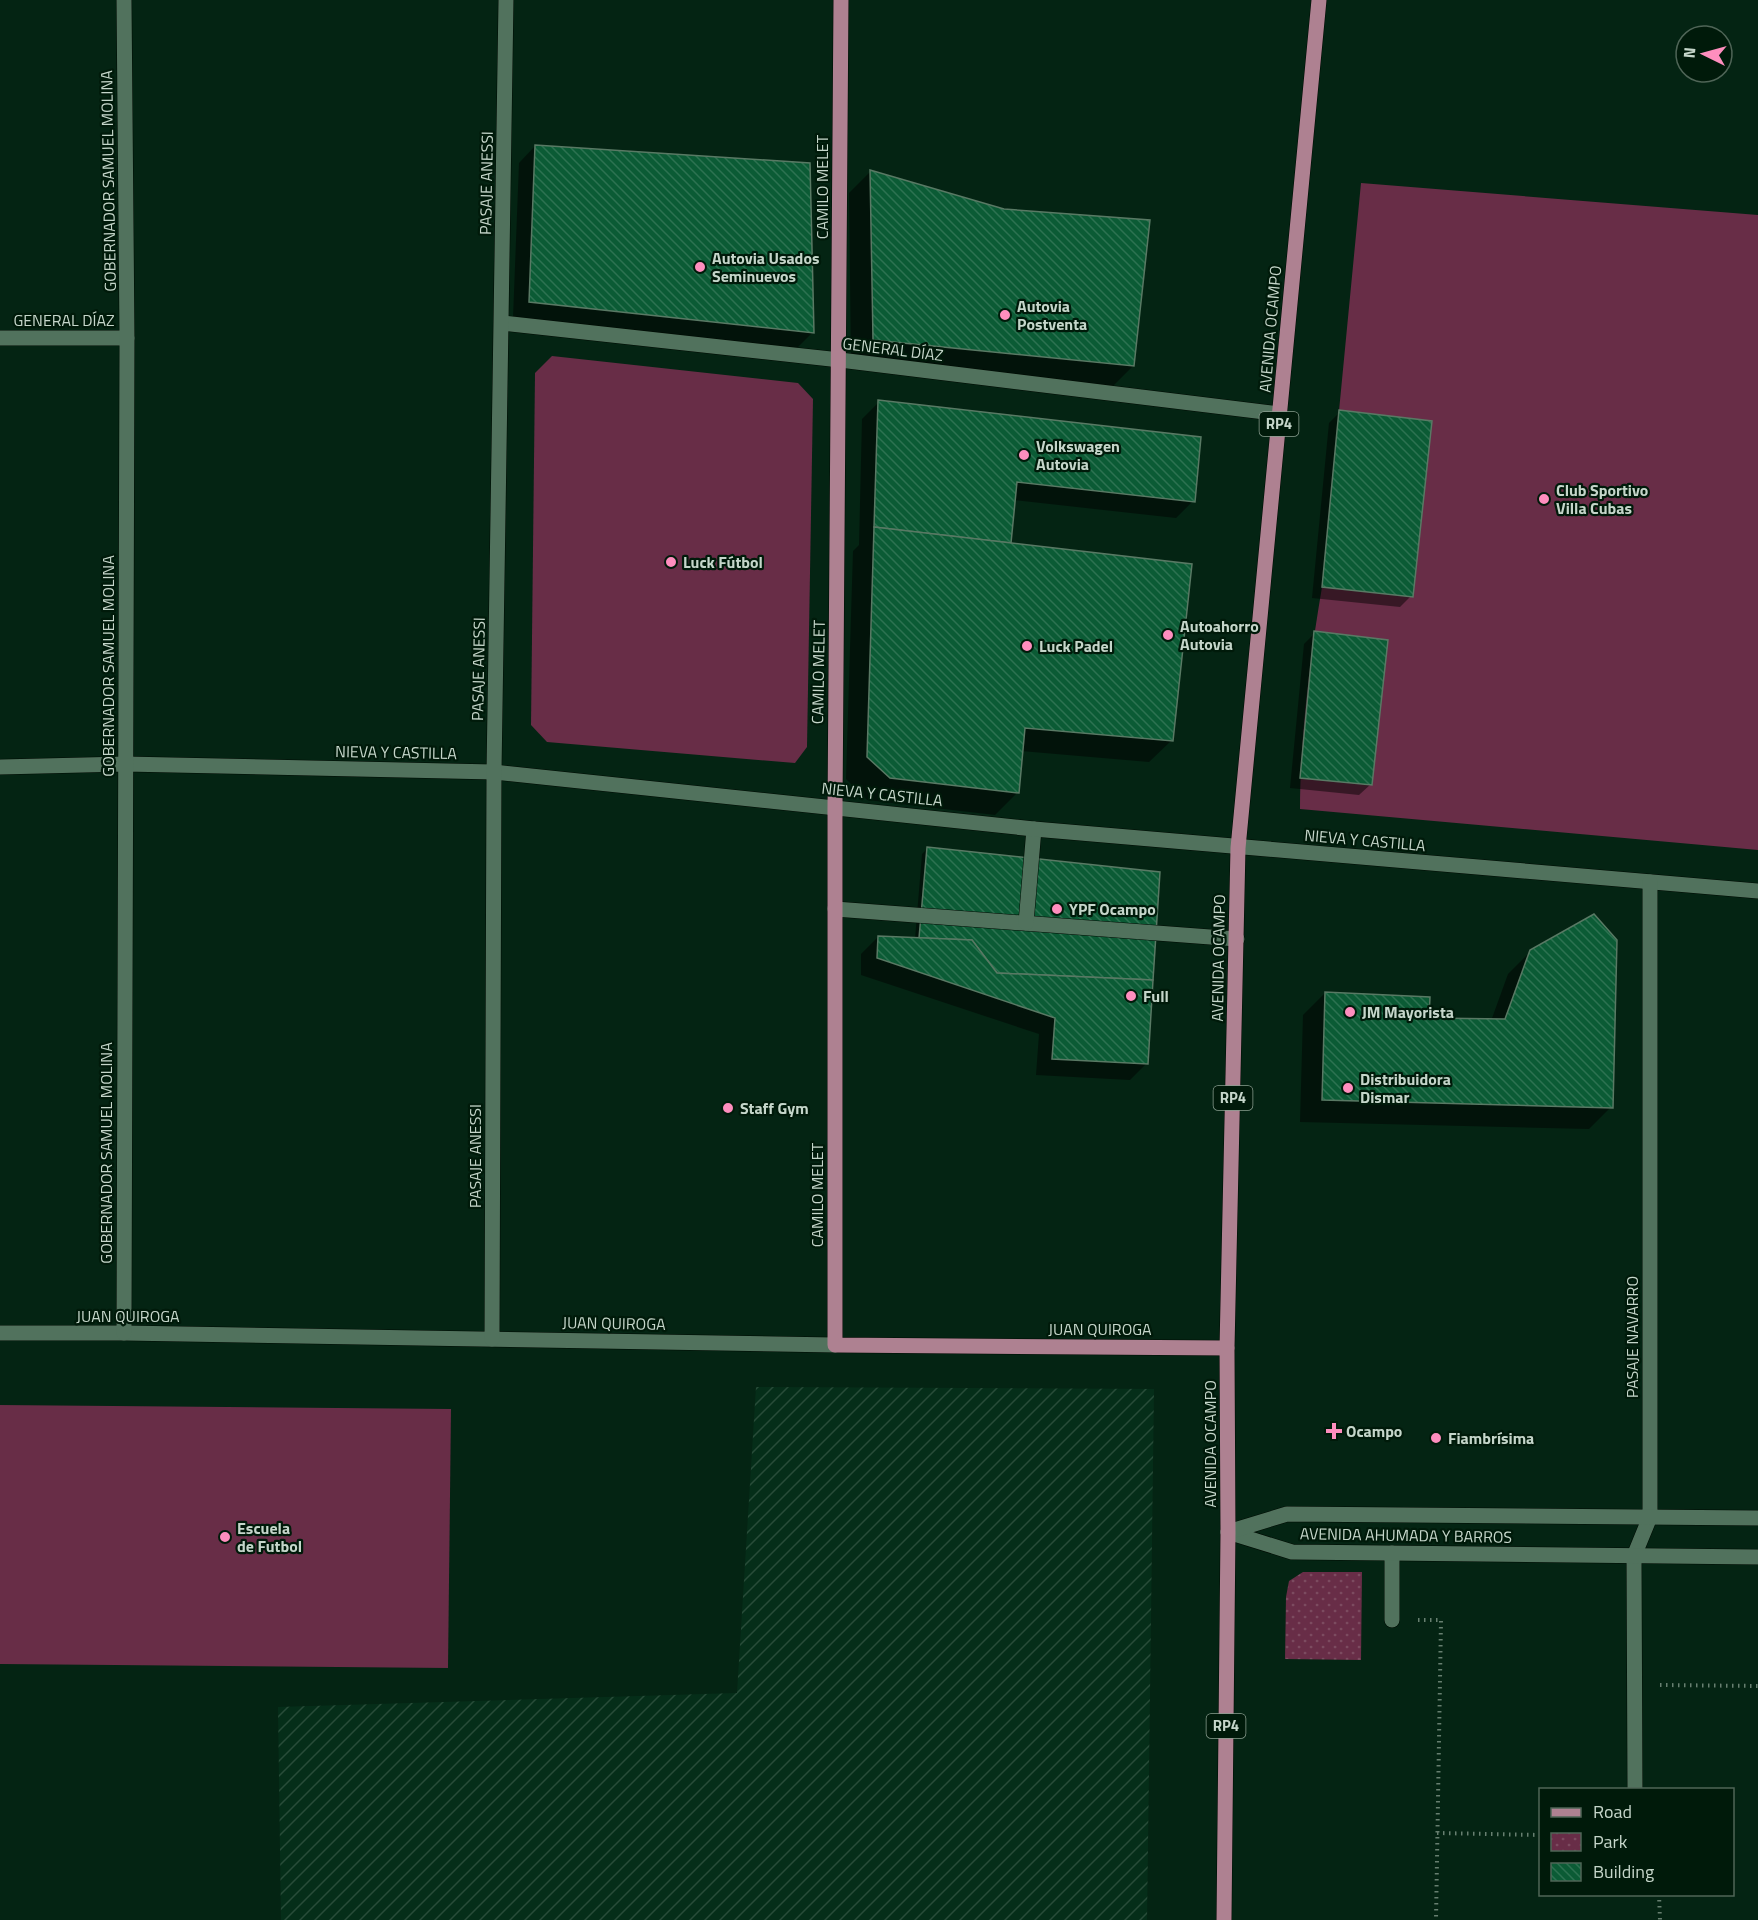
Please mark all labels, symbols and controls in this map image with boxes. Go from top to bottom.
north arrow [1674,24,1734,84]
text: N [1677,46,1701,59]
street label: GOBERNADOR SAMUEL MOLINA [94,70,122,292]
street label: PASAJE ANESSI [473,131,499,235]
street label: CAMILO MELET [810,134,834,239]
place label: Autovia Usados Seminuevos [712,246,819,288]
marker: Autovia Usados Seminuevos [693,260,707,274]
street label: AVENIDA OCAMPO [1252,264,1288,394]
place label: Autovia Postventa [1017,294,1087,336]
street label: GENERAL DÍAZ [13,308,115,332]
marker: Autovia Postventa [998,308,1012,322]
street label: GENERAL DÍAZ [841,331,945,367]
road number: RP4 [1260,412,1298,436]
place label: Volkswagen Autovia [1036,434,1120,476]
marker: Volkswagen Autovia [1017,448,1031,462]
place label: Club Sportivo Villa Cubas [1556,478,1648,520]
marker: Club Sportivo Villa Cubas [1537,492,1551,506]
place label: Luck Fútbol [683,550,763,574]
street label: GOBERNADOR SAMUEL MOLINA [96,555,120,777]
marker: Luck Fútbol [664,555,678,569]
place label: Autoahorro Autovia [1180,614,1259,656]
street label: PASAJE ANESSI [465,617,491,721]
street label: CAMILO MELET [805,619,831,724]
marker: Autoahorro Autovia [1161,628,1175,642]
place label: Luck Padel [1039,634,1113,658]
marker: Luck Padel [1020,639,1034,653]
street label: NIEVA Y CASTILLA [335,739,457,765]
street label: NIEVA Y CASTILLA [820,776,944,812]
street label: NIEVA Y CASTILLA [1303,823,1427,857]
street label: AVENIDA OCAMPO [1205,894,1231,1022]
place label: YPF Ocampo [1069,897,1156,921]
marker: YPF Ocampo [1050,902,1064,916]
place label: Full [1143,984,1169,1008]
marker: Full [1124,989,1138,1003]
place label: JM Mayorista [1362,1000,1454,1024]
marker: JM Mayorista [1343,1005,1357,1019]
street label: GOBERNADOR SAMUEL MOLINA [94,1042,118,1264]
place label: Distribuidora Dismar [1360,1067,1451,1109]
marker: Distribuidora Dismar [1341,1081,1355,1095]
road number: RP4 [1214,1086,1252,1110]
place label: Staff Gym [740,1096,809,1120]
marker: Staff Gym [721,1101,735,1115]
street label: PASAJE ANESSI [463,1104,487,1208]
street label: CAMILO MELET [805,1142,829,1247]
street label: PASAJE NAVARRO [1620,1276,1644,1398]
street label: JUAN QUIROGA [76,1304,180,1328]
street label: JUAN QUIROGA [562,1310,666,1336]
street label: JUAN QUIROGA [1048,1317,1152,1341]
street label: AVENIDA OCAMPO [1198,1380,1222,1508]
place label: Ocampo [1346,1419,1402,1443]
marker: Ocampo [1327,1424,1341,1438]
place label: Fiambrísima [1448,1426,1534,1450]
marker: Fiambrísima [1429,1431,1443,1445]
place label: Escuela de Futbol [237,1516,302,1558]
street label: AVENIDA AHUMADA Y BARROS [1300,1521,1512,1549]
marker: Escuela de Futbol [218,1530,232,1544]
road number: RP4 [1206,1714,1246,1738]
legend [1539,1788,1734,1896]
text: Road [1593,1798,1632,1825]
text: Park [1593,1828,1628,1855]
text: Building [1593,1858,1654,1885]

